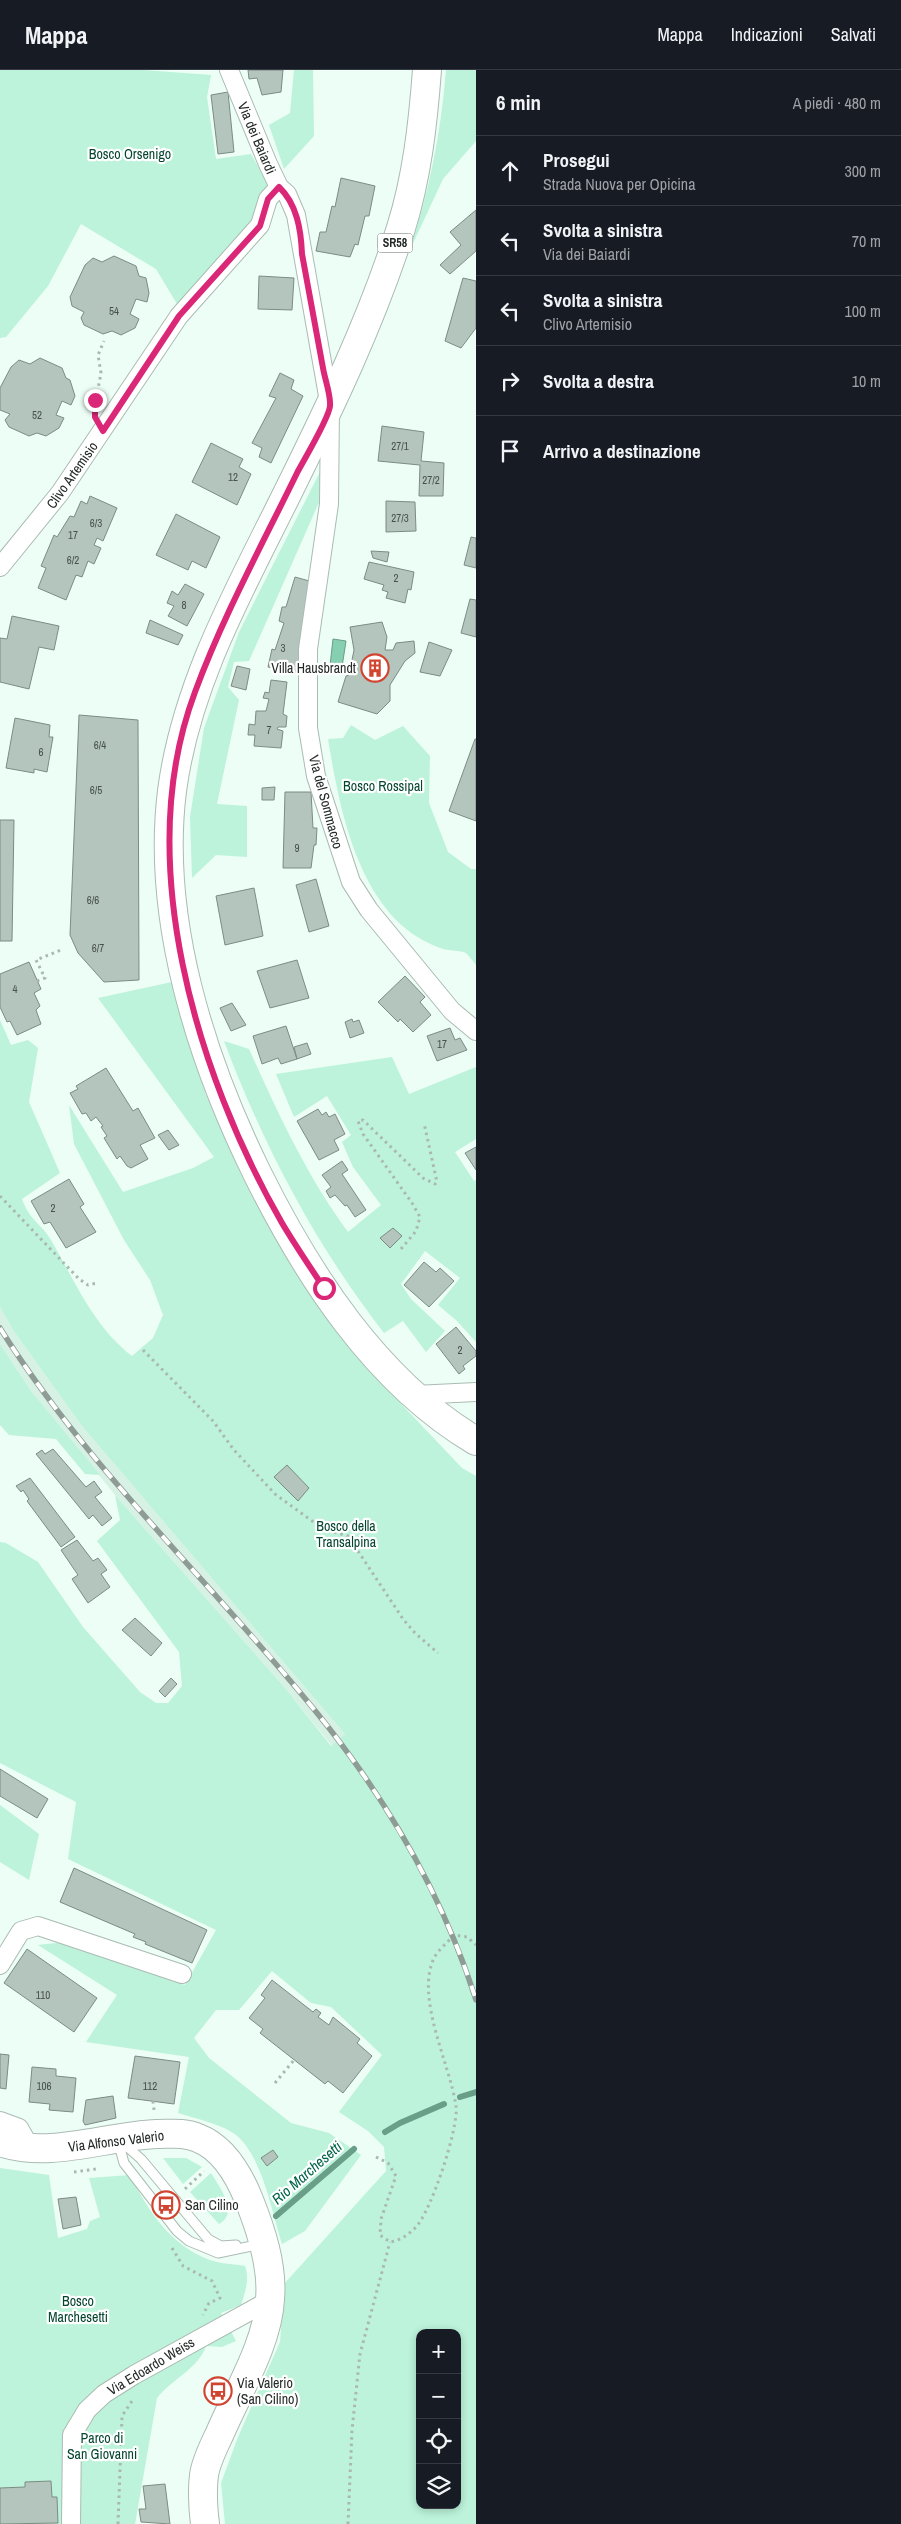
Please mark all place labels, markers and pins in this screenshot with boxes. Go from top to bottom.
building icon: Villa Hausbrandt [360,653,390,683]
place label: Villa Hausbrandt [271,659,356,677]
bus stop icon: San Cilino [151,2190,181,2220]
place label: San Cilino [185,2196,239,2214]
place label: Via Valerio (San Cilino) [237,2374,298,2408]
bus stop icon: Via Valerio (San Cilino) [203,2376,233,2406]

